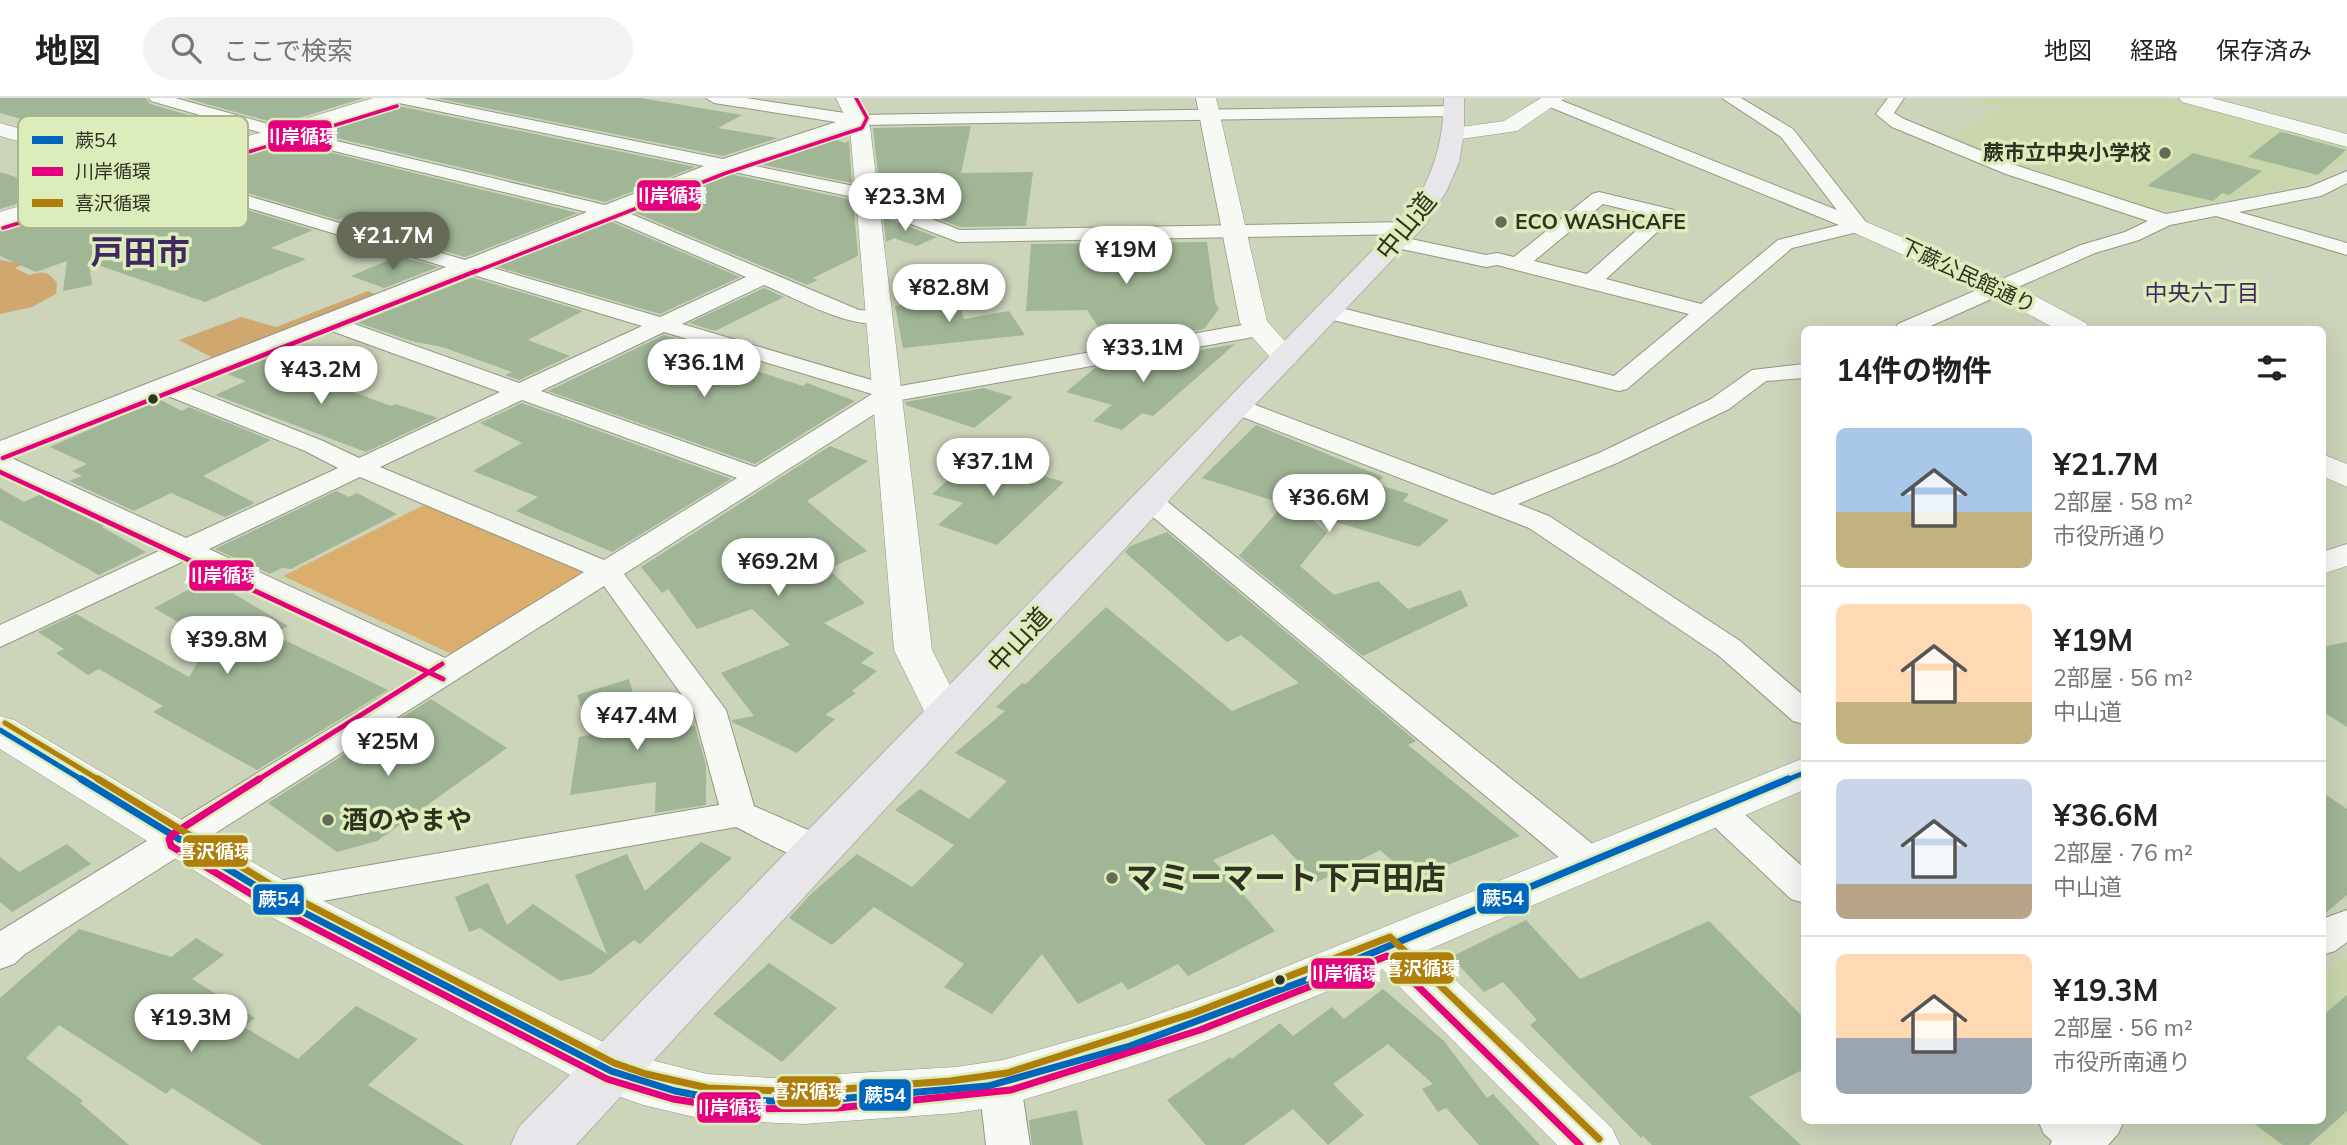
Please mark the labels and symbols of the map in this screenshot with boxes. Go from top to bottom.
legend [18,116,248,228]
line badge: 川岸循環 [267,119,333,153]
text: 川岸循環 [262,124,338,148]
text: 蕨54 [75,128,117,152]
place label: 蕨市立中央小学校 [1983,139,2151,165]
marker: 蕨市立中央小学校 [2157,145,2173,161]
text: 川岸循環 [75,159,151,183]
pin: ¥23.3M [848,174,962,233]
line badge: 川岸循環 [636,179,702,212]
text: 川岸循環 [631,183,707,207]
street label: 中山道 [1368,185,1443,266]
text: 喜沢循環 [75,191,151,215]
place label: ECO WASHCAFE [1515,208,1686,234]
pin: ¥21.7M [336,212,450,272]
marker: ECO WASHCAFE [1493,214,1509,230]
pin: ¥19M [1085,226,1167,286]
district label: 戸田市 [91,231,190,272]
street label: 下蕨公民館通り [1896,232,2041,318]
pin: ¥82.8M [892,264,1006,324]
district label: 中央六丁目 [2145,278,2260,307]
pin: ¥33.1M [1086,324,1200,384]
pin: ¥36.1M [647,340,761,399]
pin: ¥43.2M [264,346,378,406]
unlabelled marker [146,392,160,406]
pin: ¥37.1M [936,438,1050,498]
pin: ¥36.6M [1272,474,1386,534]
pin: ¥69.2M [721,538,835,598]
line badge: 川岸循環 [188,559,255,592]
text: 川岸循環 [184,563,260,587]
street label: 中山道 [980,600,1057,679]
pin: ¥39.8M [170,616,284,676]
pin: ¥47.4M [580,692,694,752]
pin: ¥25M [347,718,429,778]
place label: 酒のやまや [342,803,472,836]
marker: 酒のやまや [320,812,336,828]
line badge: 喜沢循環 [182,834,249,868]
text: 喜沢循環 [177,839,253,863]
place label: マミーマート下戸田店 [1126,857,1446,897]
marker: マミーマート下戸田店 [1104,870,1120,886]
line badge: 蕨54 [1476,882,1530,915]
line badge: 蕨54 [252,883,305,916]
text: 蕨54 [1482,886,1524,910]
text: 蕨54 [258,887,300,911]
line badge: 喜沢循環 [1389,951,1455,985]
text: 喜沢循環 [1384,956,1460,980]
line badge: 川岸循環 [1310,957,1376,990]
text: 川岸循環 [1305,961,1381,985]
unlabelled marker [1273,973,1287,987]
pin: ¥19.3M [134,995,248,1054]
line badge: 喜沢循環 [776,1075,842,1108]
line badge: 蕨54 [858,1078,912,1112]
text: 喜沢循環 [771,1079,847,1103]
text: 蕨54 [864,1083,906,1107]
line badge: 川岸循環 [696,1091,762,1124]
text: 川岸循環 [691,1095,767,1119]

